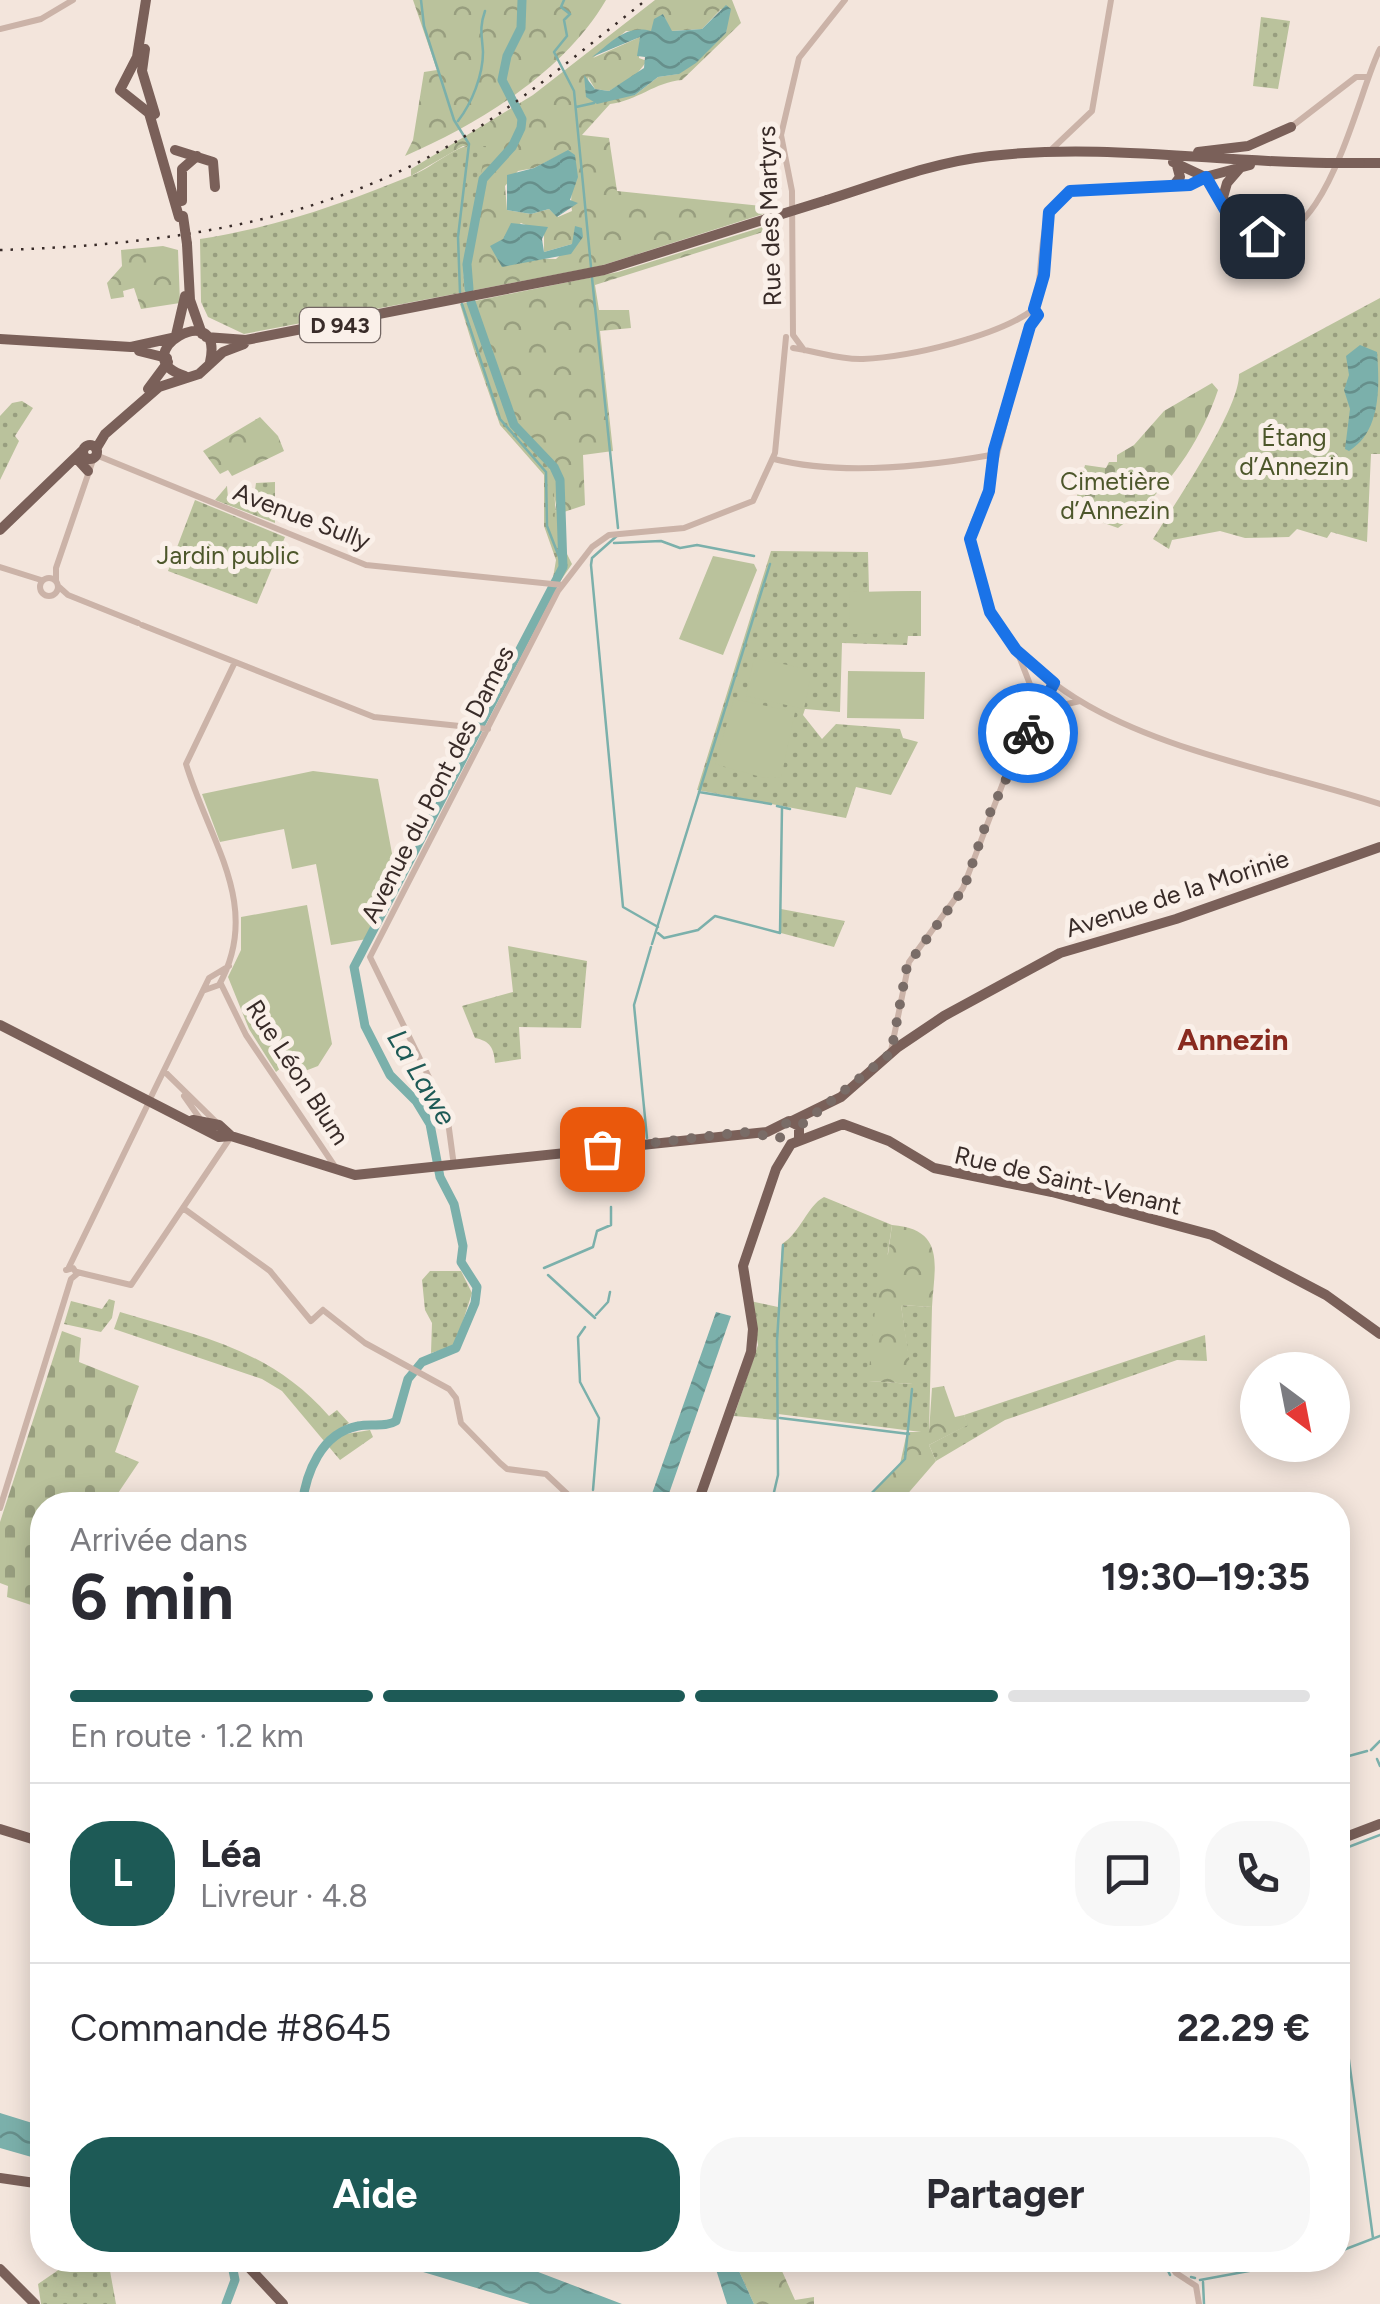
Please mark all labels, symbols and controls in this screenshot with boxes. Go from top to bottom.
street label: Rue des Martyrs [751,125,787,307]
pin [1220,194,1305,279]
icon: home [1235,209,1290,264]
road number: D 943 [300,308,380,342]
park label: Étang d’Annezin [1239,422,1349,481]
park label: Cimetière d’Annezin [1060,466,1170,525]
street label: Avenue Sully [229,476,375,556]
park label: Jardin public [157,540,299,570]
street label: Avenue du Pont des Dames [354,641,520,927]
courier [978,683,1078,783]
icon: bike [1001,706,1056,761]
street label: Avenue de la Morinie [1062,843,1292,943]
street label: Rue Léon Blum [240,994,356,1150]
district label: Annezin [1177,1021,1289,1058]
water label: La Lawe [380,1023,464,1131]
pin [560,1107,645,1192]
icon: bag [575,1122,630,1177]
street label: Rue de Saint-Venant [952,1139,1184,1221]
north arrow [1240,1352,1350,1462]
map controls [1240,1352,1350,1462]
text: Arrivée dans [70,1521,248,1559]
text: 19:30–19:35 [1101,1554,1310,1600]
text: 6 min [70,1557,234,1635]
text: En route · 1.2 km [70,1717,304,1755]
button: chat [1075,1821,1180,1926]
button: phone [1205,1821,1310,1926]
text: Léa [200,1831,262,1877]
text: L [112,1850,133,1896]
text: Livreur · 4.8 [200,1877,368,1915]
text: Commande #8645 [70,2005,391,2051]
text: 22.29 € [1177,2005,1310,2051]
button: Aide [70,2137,680,2252]
button: Partager [700,2137,1310,2252]

